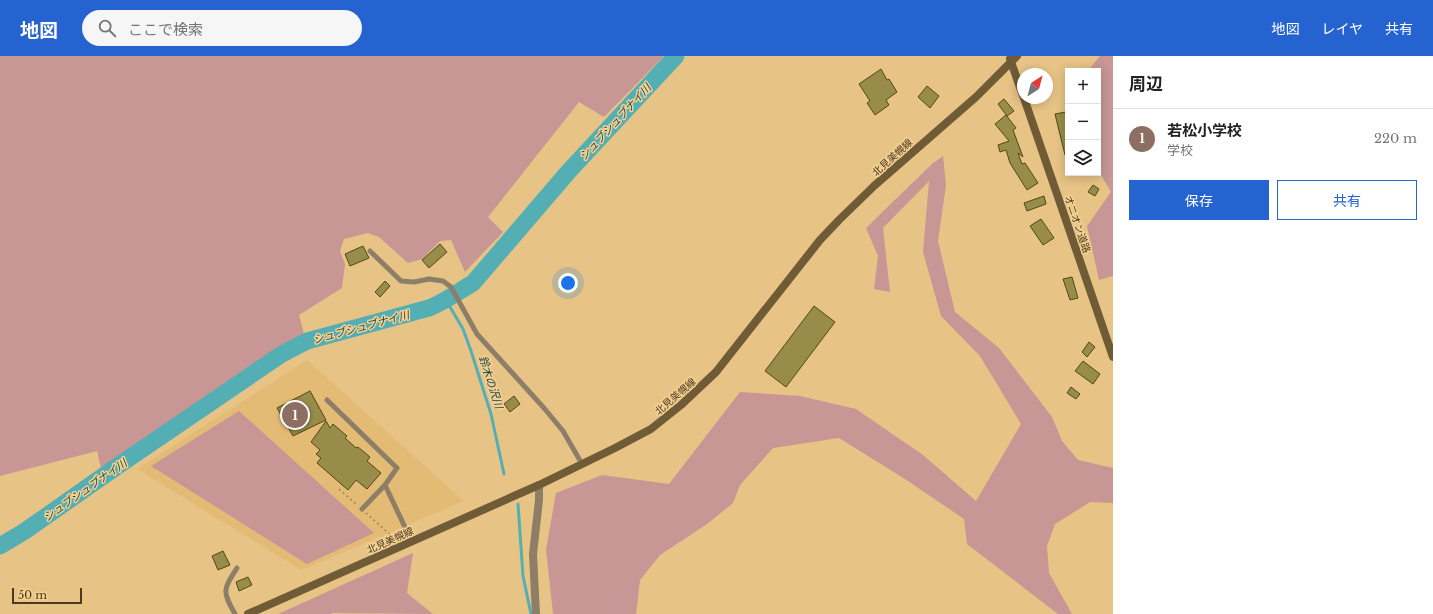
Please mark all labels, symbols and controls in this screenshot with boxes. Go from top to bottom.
search box [82,10,362,46]
icon: search [96,17,118,39]
text: 地図 [20,19,58,42]
text: ここで検索 [128,20,203,39]
text: 地図 [1271,20,1299,38]
text: レイヤ [1321,20,1363,38]
text: 共有 [1385,20,1413,38]
north arrow [1017,68,1053,104]
map controls [1065,68,1101,176]
button: + [1065,68,1101,104]
text: 周辺 [1129,74,1163,95]
water label: シュブシュブナイ川 [576,80,655,163]
button: − [1065,104,1101,140]
text: 若松小学校 [1167,121,1242,140]
text: 1 [1139,130,1145,147]
text: 220 m [1374,130,1417,147]
street label: 北見美幌線 [869,136,915,179]
button: layers [1065,140,1101,176]
text: 学校 [1167,142,1193,159]
button: 保存 [1129,180,1269,220]
button: 共有 [1277,180,1417,220]
street label: オニオン道路 [1062,194,1093,255]
your location [558,273,578,293]
water label: シュブシュブナイ川 [311,307,412,347]
water label: 鈴木の沢川 [476,354,506,411]
street label: 北見美幌線 [652,375,698,418]
pin: 1 [282,400,308,430]
water label: シュブシュブナイ川 [40,455,130,524]
street label: 北見美幌線 [365,524,416,557]
scale bar [12,586,82,605]
text: 50 m [18,588,47,602]

